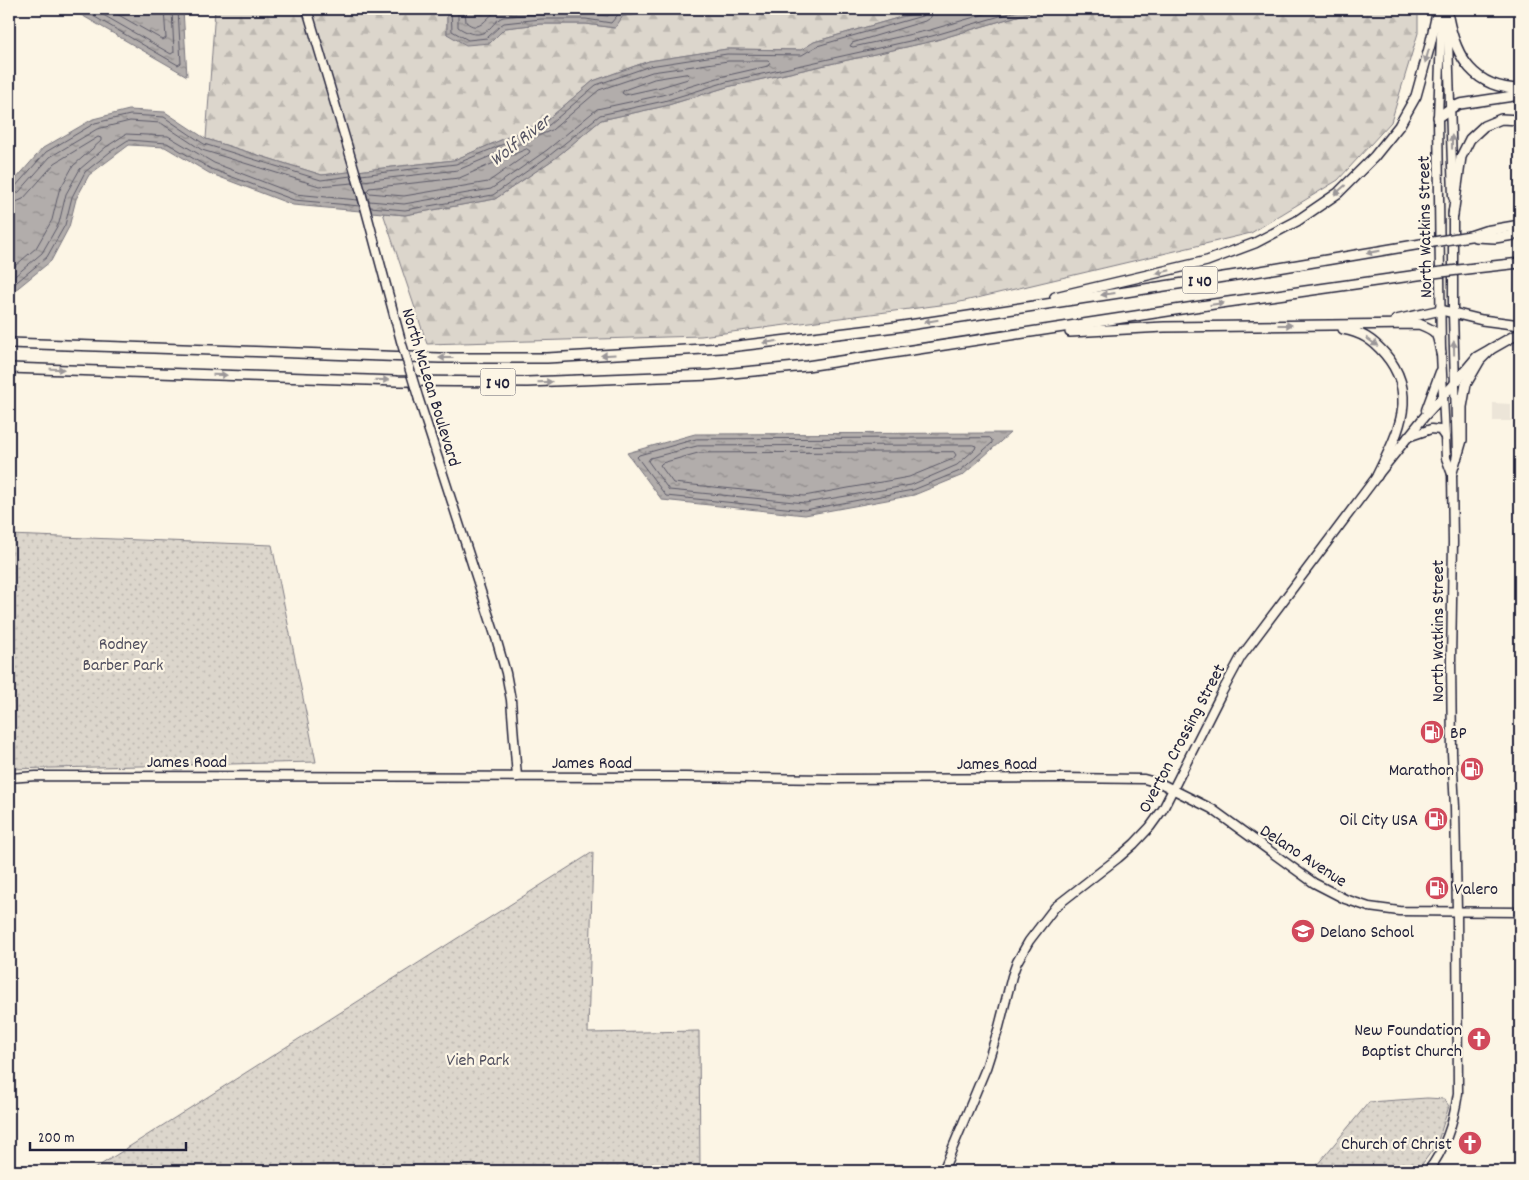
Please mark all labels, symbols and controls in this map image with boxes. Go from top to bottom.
one-way arrow [1423,49,1431,64]
water label: Wolf River [485,108,559,174]
one-way arrow [1447,134,1455,150]
street label: North Watkins Street [1413,155,1440,298]
one-way arrow [1335,184,1347,196]
one-way arrow [1364,248,1380,256]
road number: I 40 [1182,266,1218,294]
one-way arrow [1156,268,1171,276]
one-way arrow [1100,290,1116,298]
one-way arrow [1209,300,1225,308]
street label: North McLean Boulevard [394,306,466,470]
one-way arrow [923,317,939,325]
one-way arrow [1278,321,1294,329]
one-way arrow [1365,337,1378,348]
one-way arrow [762,338,778,346]
one-way arrow [1450,340,1458,356]
one-way arrow [600,351,616,359]
one-way arrow [438,354,454,362]
one-way arrow [50,366,66,374]
road number: I 40 [480,368,516,396]
one-way arrow [212,371,228,379]
one-way arrow [375,377,391,385]
one-way arrow [537,378,553,386]
street label: North Watkins Street [1427,559,1452,702]
park label: Rodney Barber Park [83,633,163,679]
street label: Overton Crossing Street [1133,660,1233,818]
fuel station icon: BP [1419,719,1445,745]
place label: BP [1450,722,1467,747]
street label: James Road [147,751,227,776]
street label: James Road [552,752,632,777]
street label: James Road [957,753,1037,778]
fuel station icon: Marathon [1459,756,1485,782]
place label: Marathon [1389,759,1454,784]
fuel station icon: Oil City USA [1423,806,1449,832]
place label: Oil City USA [1339,809,1418,834]
street label: Delano Avenue [1254,819,1351,895]
fuel station icon: Valero [1424,875,1450,901]
place label: Valero [1454,878,1498,903]
school or university icon: Delano School [1290,918,1316,944]
place label: Delano School [1320,921,1415,946]
place label: New Foundation Baptist Church [1354,1019,1462,1065]
church icon: New Foundation Baptist Church [1466,1026,1492,1052]
park label: Vieh Park [447,1049,509,1074]
scale bar [30,1120,186,1152]
text: 200 m [38,1128,75,1150]
church icon: Church of Christ [1457,1130,1483,1156]
place label: Church of Christ [1341,1133,1452,1158]

